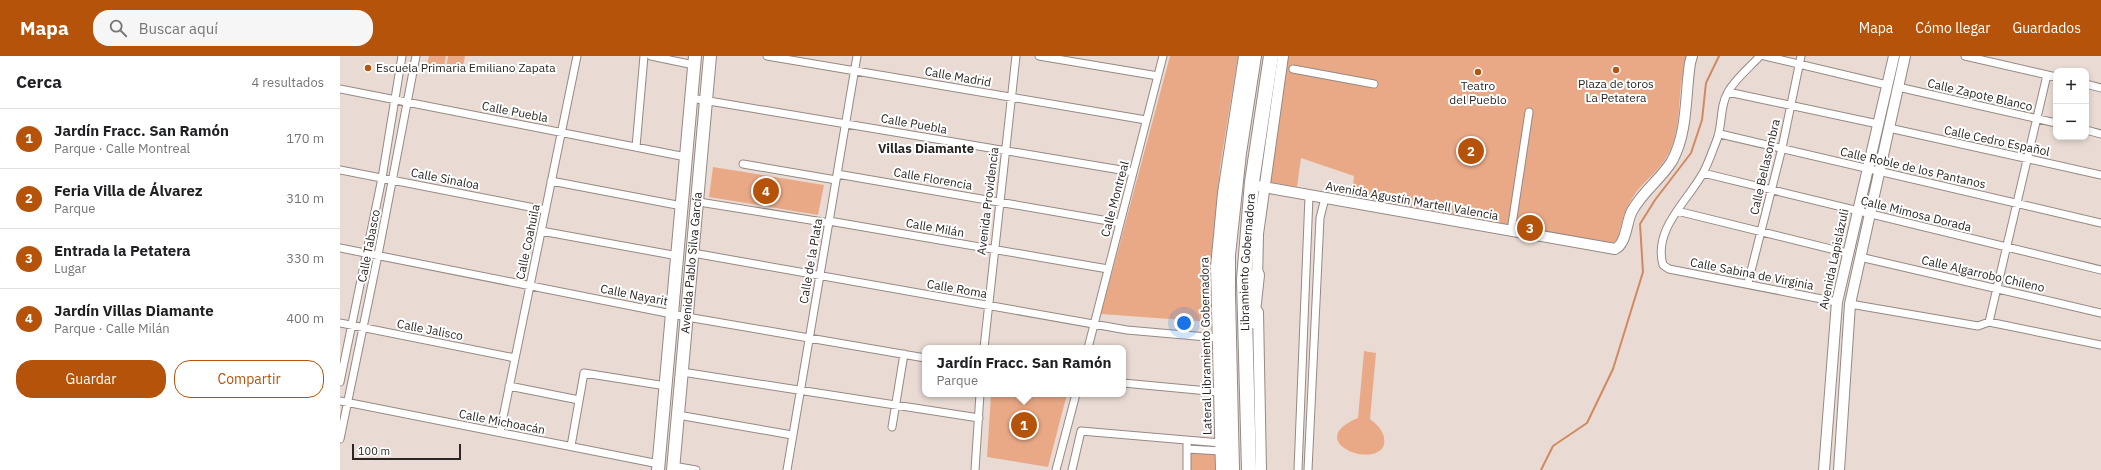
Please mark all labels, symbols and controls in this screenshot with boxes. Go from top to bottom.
search box [93,10,373,46]
text: Mapa [20,16,69,40]
icon: search [107,17,129,39]
text: Buscar aquí [139,19,218,38]
text: Mapa [1859,19,1893,37]
text: Cómo llegar [1915,19,1990,37]
text: Guardados [2012,19,2081,37]
place label: Escuela Primaria Emiliano Zapata [376,60,556,75]
marker: Escuela Primaria Emiliano Zapata [363,63,373,73]
street label: Calle Madrid [924,63,992,90]
marker: Plaza de toros La Petatera [1611,65,1621,75]
marker: Teatro del Pueblo [1473,67,1483,77]
map controls [2053,68,2089,140]
button: + [2053,68,2089,104]
text: Cerca [16,71,62,93]
text: 4 resultados [251,74,324,91]
street label: Calle Zapote Blanco [1926,75,2034,114]
place label: Plaza de toros La Petatera [1578,76,1654,105]
place label: Teatro del Pueblo [1449,78,1507,107]
street label: Calle Puebla [481,98,550,125]
button: − [2053,104,2089,140]
street label: Calle Puebla [880,110,949,137]
street label: Calle Bellasombra [1746,117,1783,216]
text: Jardín Fracc. San Ramón [54,121,229,140]
street label: Calle Cedro Español [1943,122,2051,159]
text: 1 [25,130,33,147]
text: 170 m [286,130,324,147]
pin: 2 [1458,136,1484,166]
text: Parque · Calle Montreal [54,140,190,157]
district label: Villas Diamante [878,140,974,157]
street label: Calle Roble de los Pantanos [1839,143,1988,192]
street label: Avenida Providencia [973,145,1002,256]
street label: Calle Montreal [1097,159,1132,238]
street label: Calle Florencia [893,164,974,193]
street label: Calle Sinaloa [410,165,481,193]
pin: 4 [753,176,779,206]
street label: Avenida Agustín Martell Valencia [1324,178,1500,223]
text: Feria Villa de Álvarez [54,181,203,200]
text: 2 [25,190,33,207]
text: 310 m [286,190,324,207]
street label: Avenida Pablo Silva García [677,191,705,334]
street label: Libramiento Gobernadora [1236,192,1258,331]
street label: Calle Mimosa Dorada [1859,192,1974,235]
text: Parque [54,200,95,217]
street label: Calle Coahuila [512,202,543,281]
street label: Avenida Lapislázuli [1816,207,1851,311]
street label: Calle Tabasco [354,208,383,284]
pin: 3 [1517,213,1543,243]
street label: Calle Milán [905,215,965,240]
street label: Calle de la Plata [796,217,825,305]
text: Entrada la Petatera [54,241,191,260]
text: 3 [25,250,33,267]
text: 330 m [286,250,324,267]
street label: Calle Algarrobo Chileno [1920,252,2046,295]
street label: Calle Sabina de Virginia [1689,254,1816,293]
street label: Lateral Libramiento Gobernadora [1196,256,1215,435]
text: Lugar [54,260,86,277]
street label: Calle Roma [926,276,989,301]
street label: Calle Nayarit [599,281,669,308]
text: Jardín Villas Diamante [54,301,214,320]
text: 4 [25,310,33,327]
text: 400 m [286,310,324,327]
your location [1174,313,1194,333]
street label: Calle Jalisco [396,316,465,343]
text: Parque · Calle Milán [54,320,170,337]
popup [922,345,1126,397]
text: Jardín Fracc. San Ramón [937,353,1111,372]
button: Guardar [16,360,166,398]
button: Compartir [174,360,324,398]
text: Parque [937,372,978,389]
street label: Calle Michoacán [458,406,547,437]
pin: 1 [1011,410,1037,440]
scale bar [352,442,461,461]
text: 100 m [358,444,390,458]

